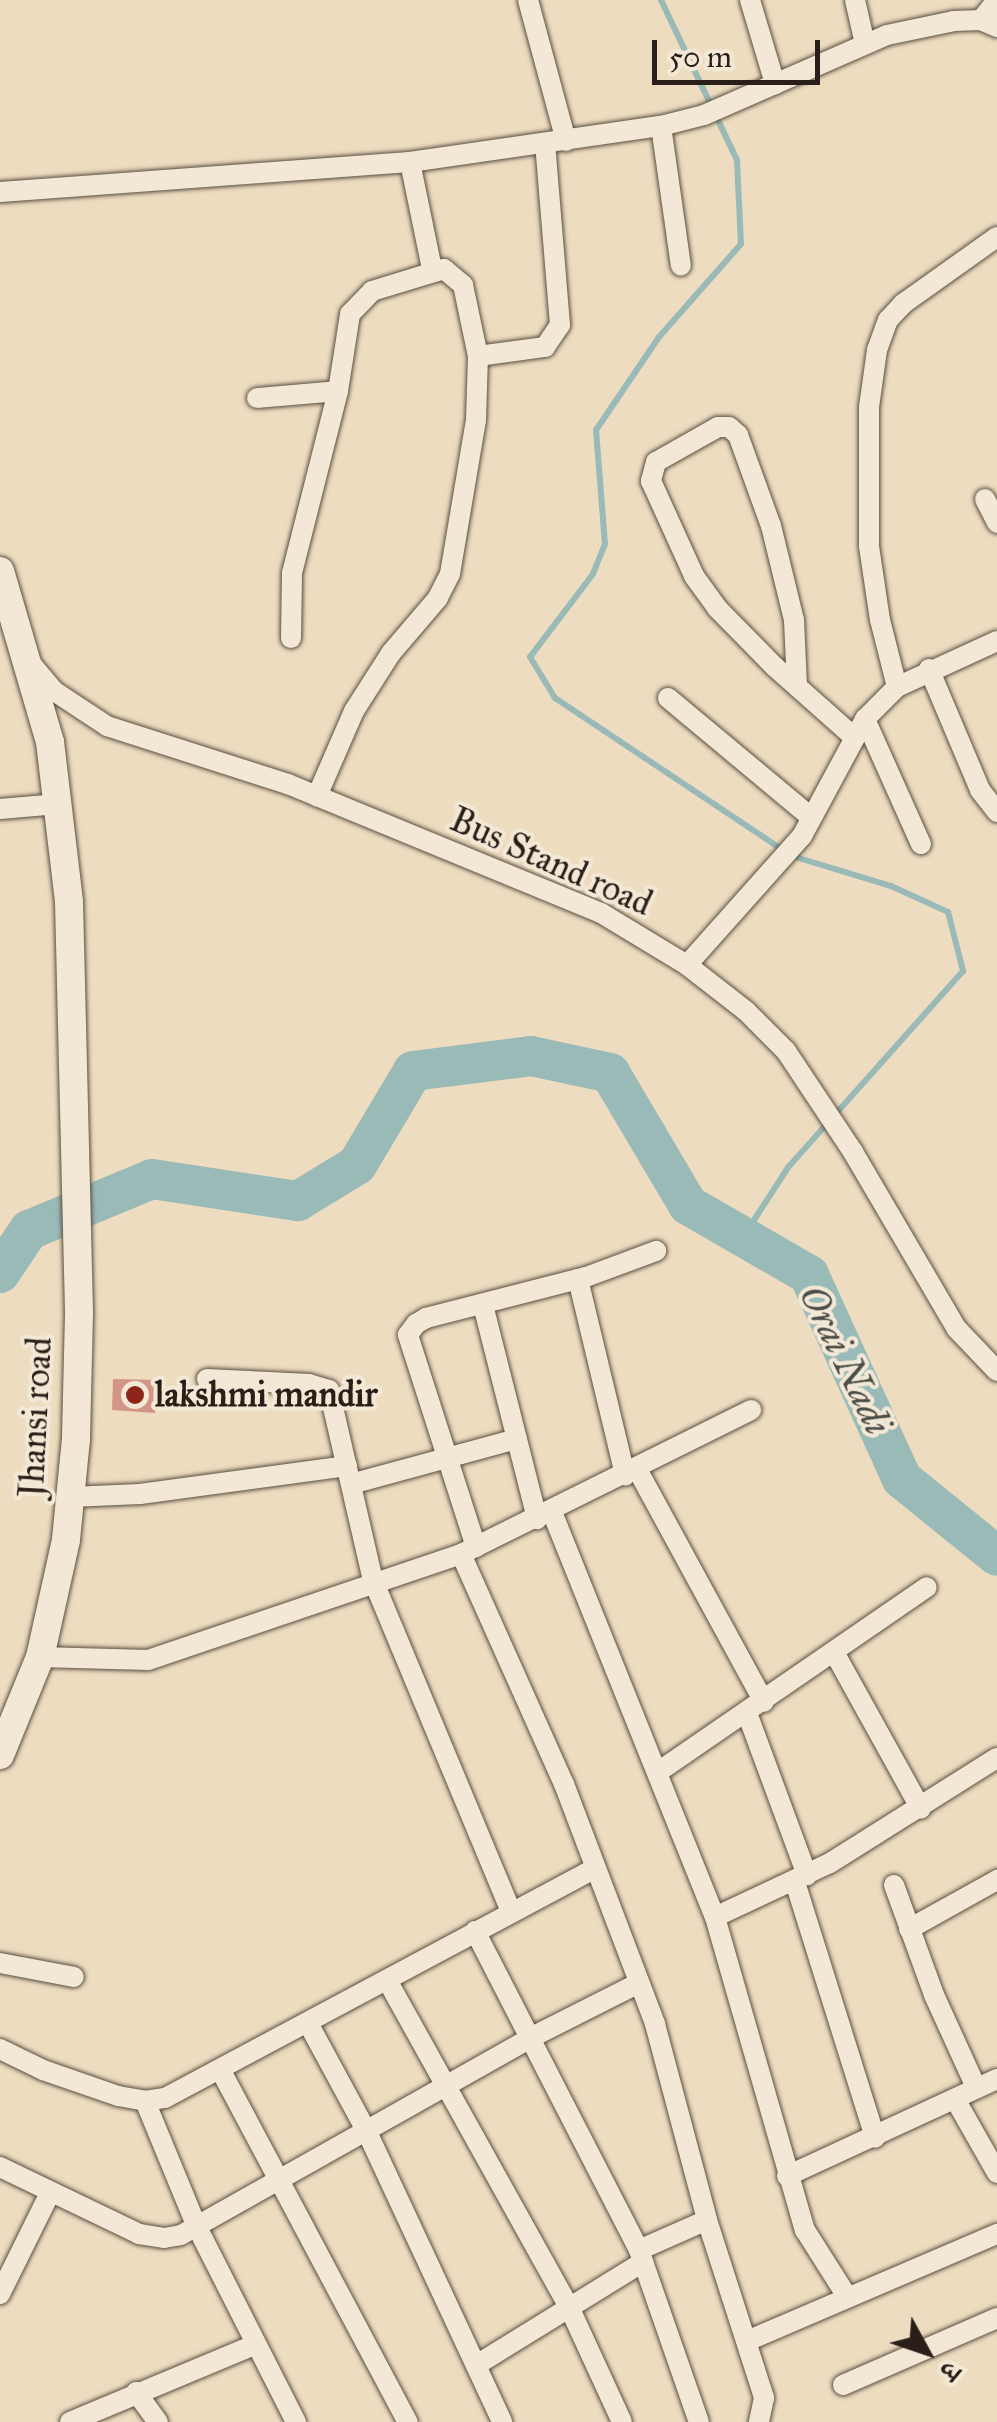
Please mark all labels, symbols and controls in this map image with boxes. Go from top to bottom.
scale bar [657,20,824,82]
text: 50 m [669,39,732,75]
street label: Bus Stand road [444,799,658,925]
water label: Orai Nadi [789,1278,901,1442]
street label: Jhansi road [11,1336,61,1498]
place label: lakshmi mandir [155,1374,378,1416]
marker: lakshmi mandir [124,1384,146,1406]
north arrow [877,2302,977,2402]
text: उ [932,2355,968,2388]

